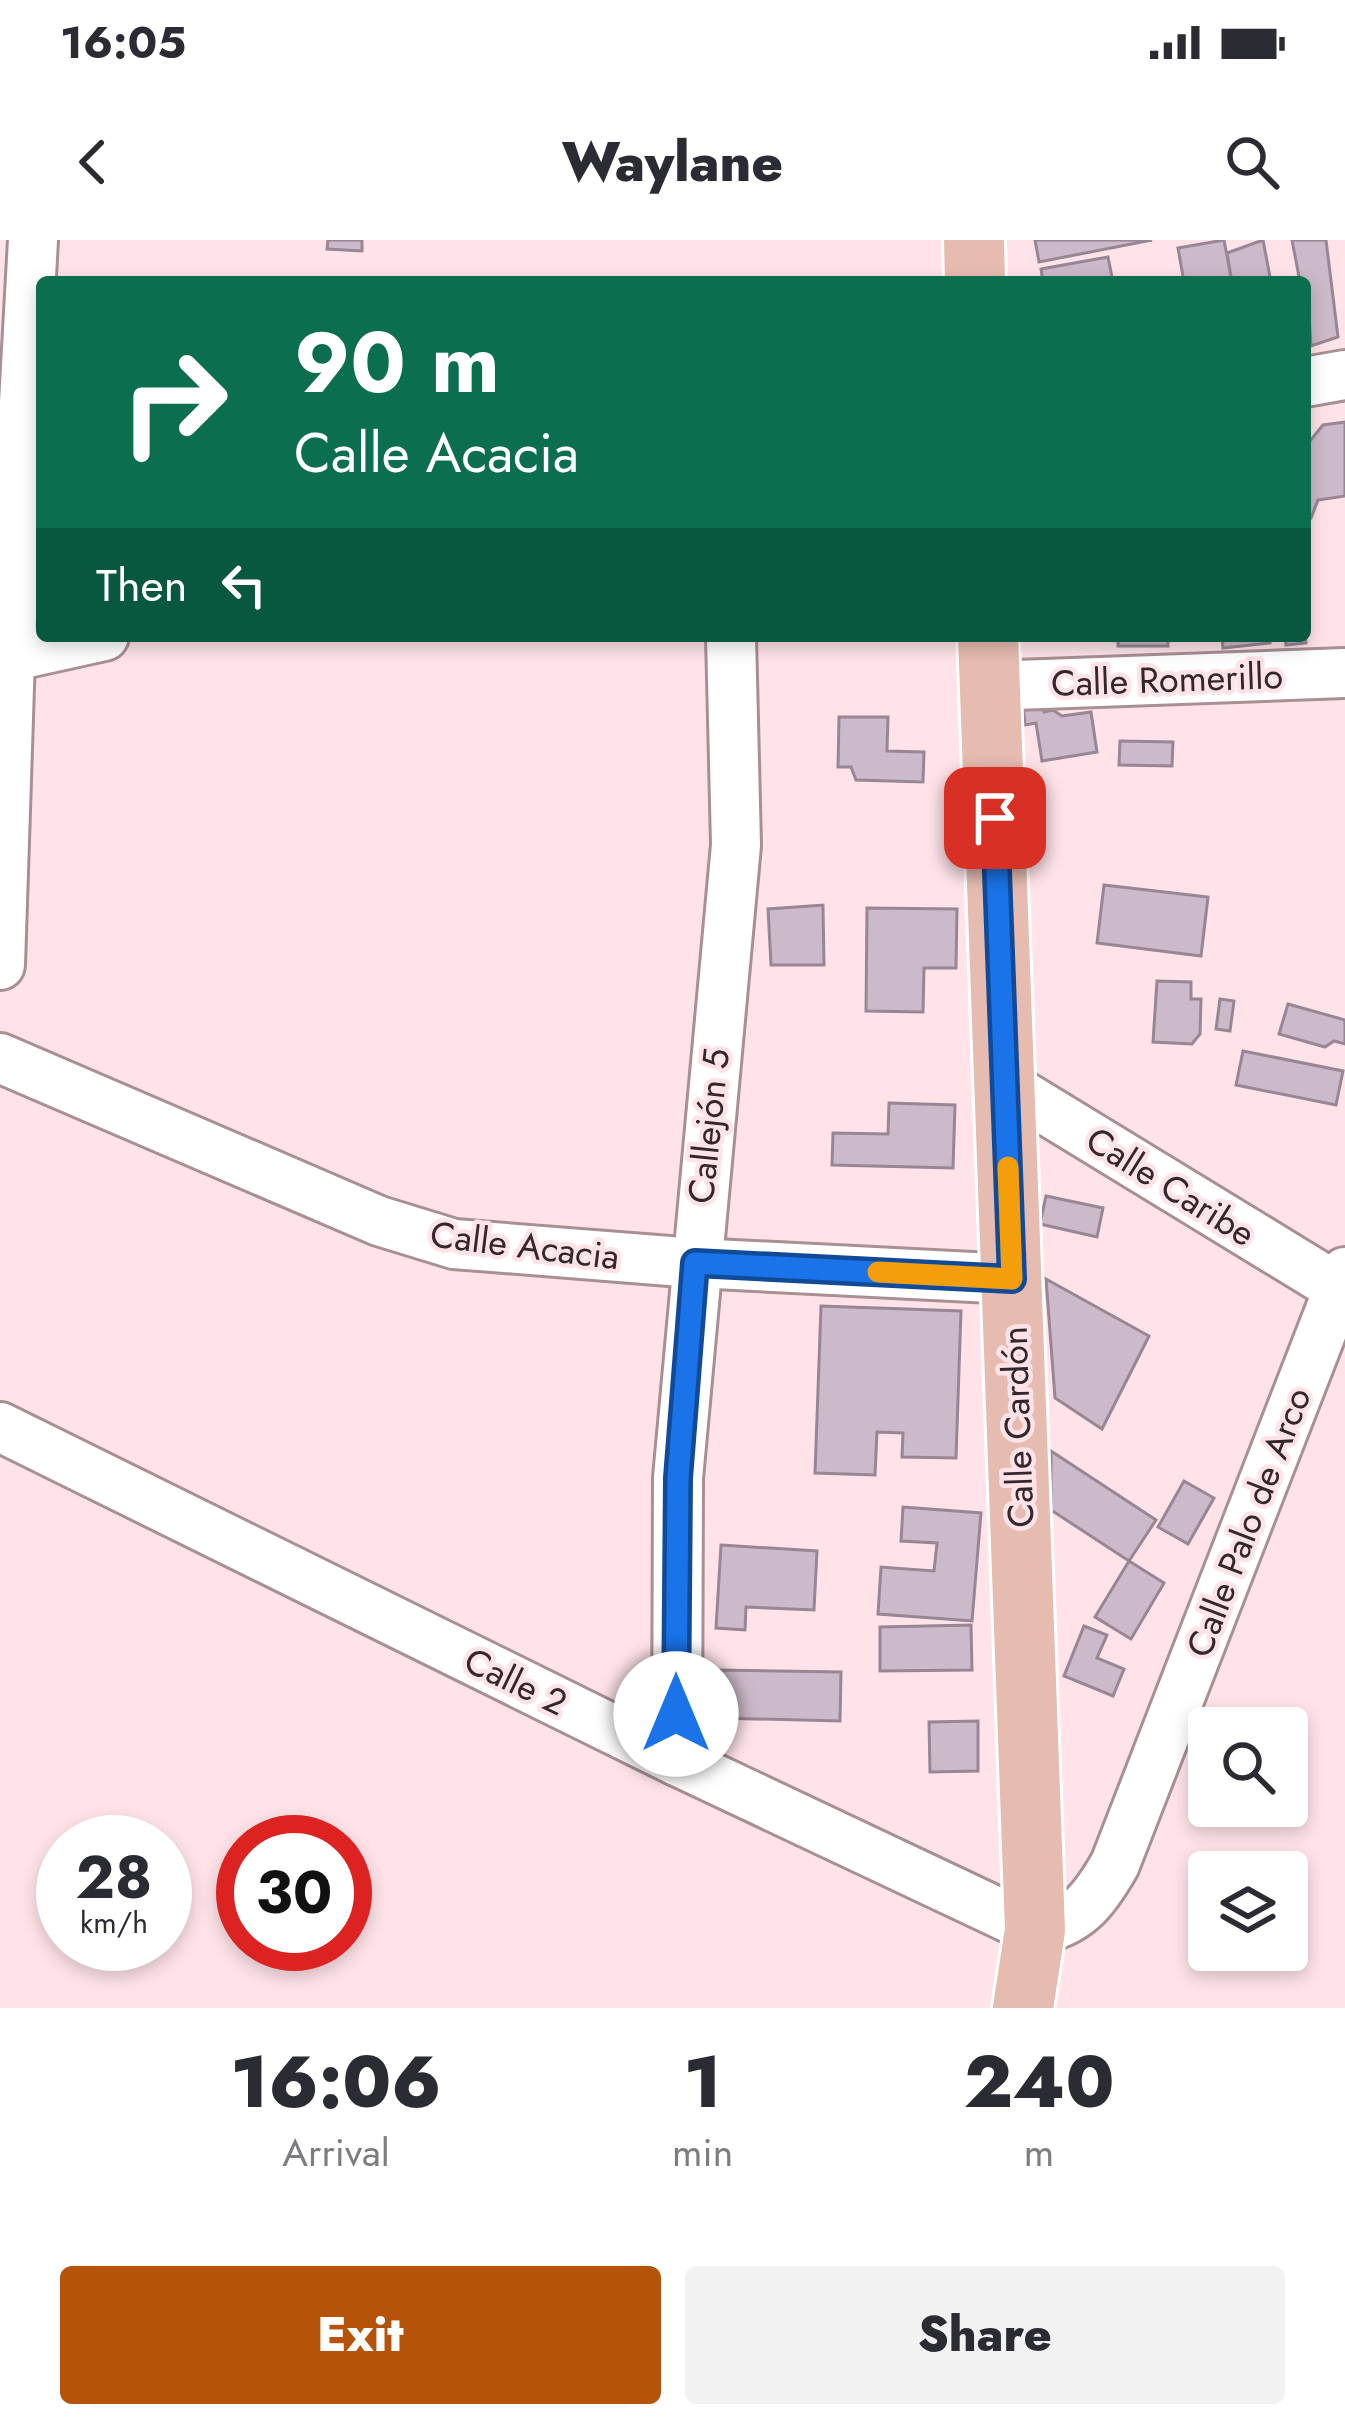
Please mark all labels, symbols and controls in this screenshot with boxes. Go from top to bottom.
text: 16:05 [60,10,186,75]
text: Waylane [562,123,783,201]
icon: back [60,129,126,195]
icon: search [1219,129,1285,195]
text: 90 m [294,302,500,424]
icon: right [96,324,252,480]
text: Calle Acacia [294,414,579,492]
icon: left [211,552,277,618]
text: Then [96,553,187,618]
street label: Calle Romerillo [1050,649,1284,709]
pin [944,767,1046,869]
icon: arrive [962,785,1028,851]
street label: Callejón 5 [674,1046,742,1206]
street label: Calle Caribe [1076,1113,1266,1259]
street label: Calle Acacia [428,1208,622,1282]
street label: Calle Cardón [988,1326,1046,1528]
street label: Calle Palo de Arco [1173,1380,1323,1664]
street label: Calle 2 [456,1634,576,1728]
position arrow [613,1651,739,1777]
map controls [1188,1707,1308,1971]
button: search [1188,1707,1308,1827]
speed limit sign: 30 [216,1815,372,1971]
text: 28 [76,1834,152,1921]
button: layers [1188,1851,1308,1971]
text: km/h [80,1901,148,1944]
text: 16:06 [231,2030,442,2134]
text: 1 [684,2030,722,2134]
text: 240 [964,2030,1114,2134]
text: Arrival [282,2124,390,2181]
text: min [672,2124,733,2181]
text: m [1024,2124,1054,2181]
button: Exit [60,2266,661,2404]
button: Share [685,2266,1285,2404]

